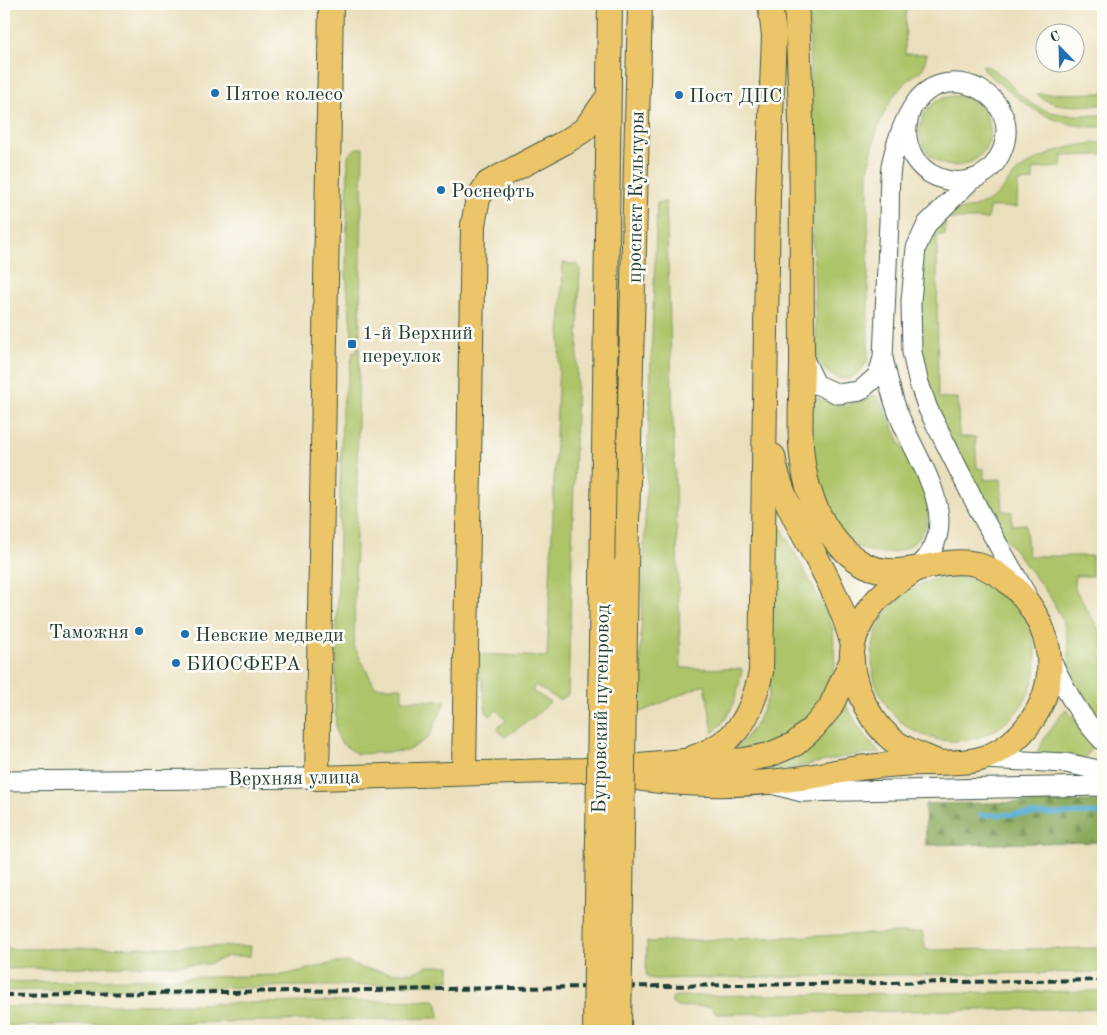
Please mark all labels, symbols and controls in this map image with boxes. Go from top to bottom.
north arrow [1034,22,1084,72]
text: С [1048,29,1062,45]
place label: Пятое колесо [225,85,343,105]
marker: Пятое колесо [209,87,221,99]
place label: Пост ДПС [689,87,782,107]
marker: Пост ДПС [673,89,685,101]
street label: проспект Культуры [625,111,649,283]
place label: Роснефть [451,182,534,202]
marker: Роснефть [435,184,447,196]
place label: 1-й Верхний переулок [362,324,473,367]
marker: 1-й Верхний переулок [346,338,358,350]
street label: Бугровский путепровод [590,604,614,814]
place label: Таможня [49,623,129,643]
marker: Таможня [133,625,145,637]
place label: Невские медведи [195,626,344,646]
marker: Невские медведи [179,628,191,640]
place label: БИОСФЕРА [186,655,301,675]
marker: БИОСФЕРА [170,657,182,669]
street label: Верхняя улица [228,768,360,790]

